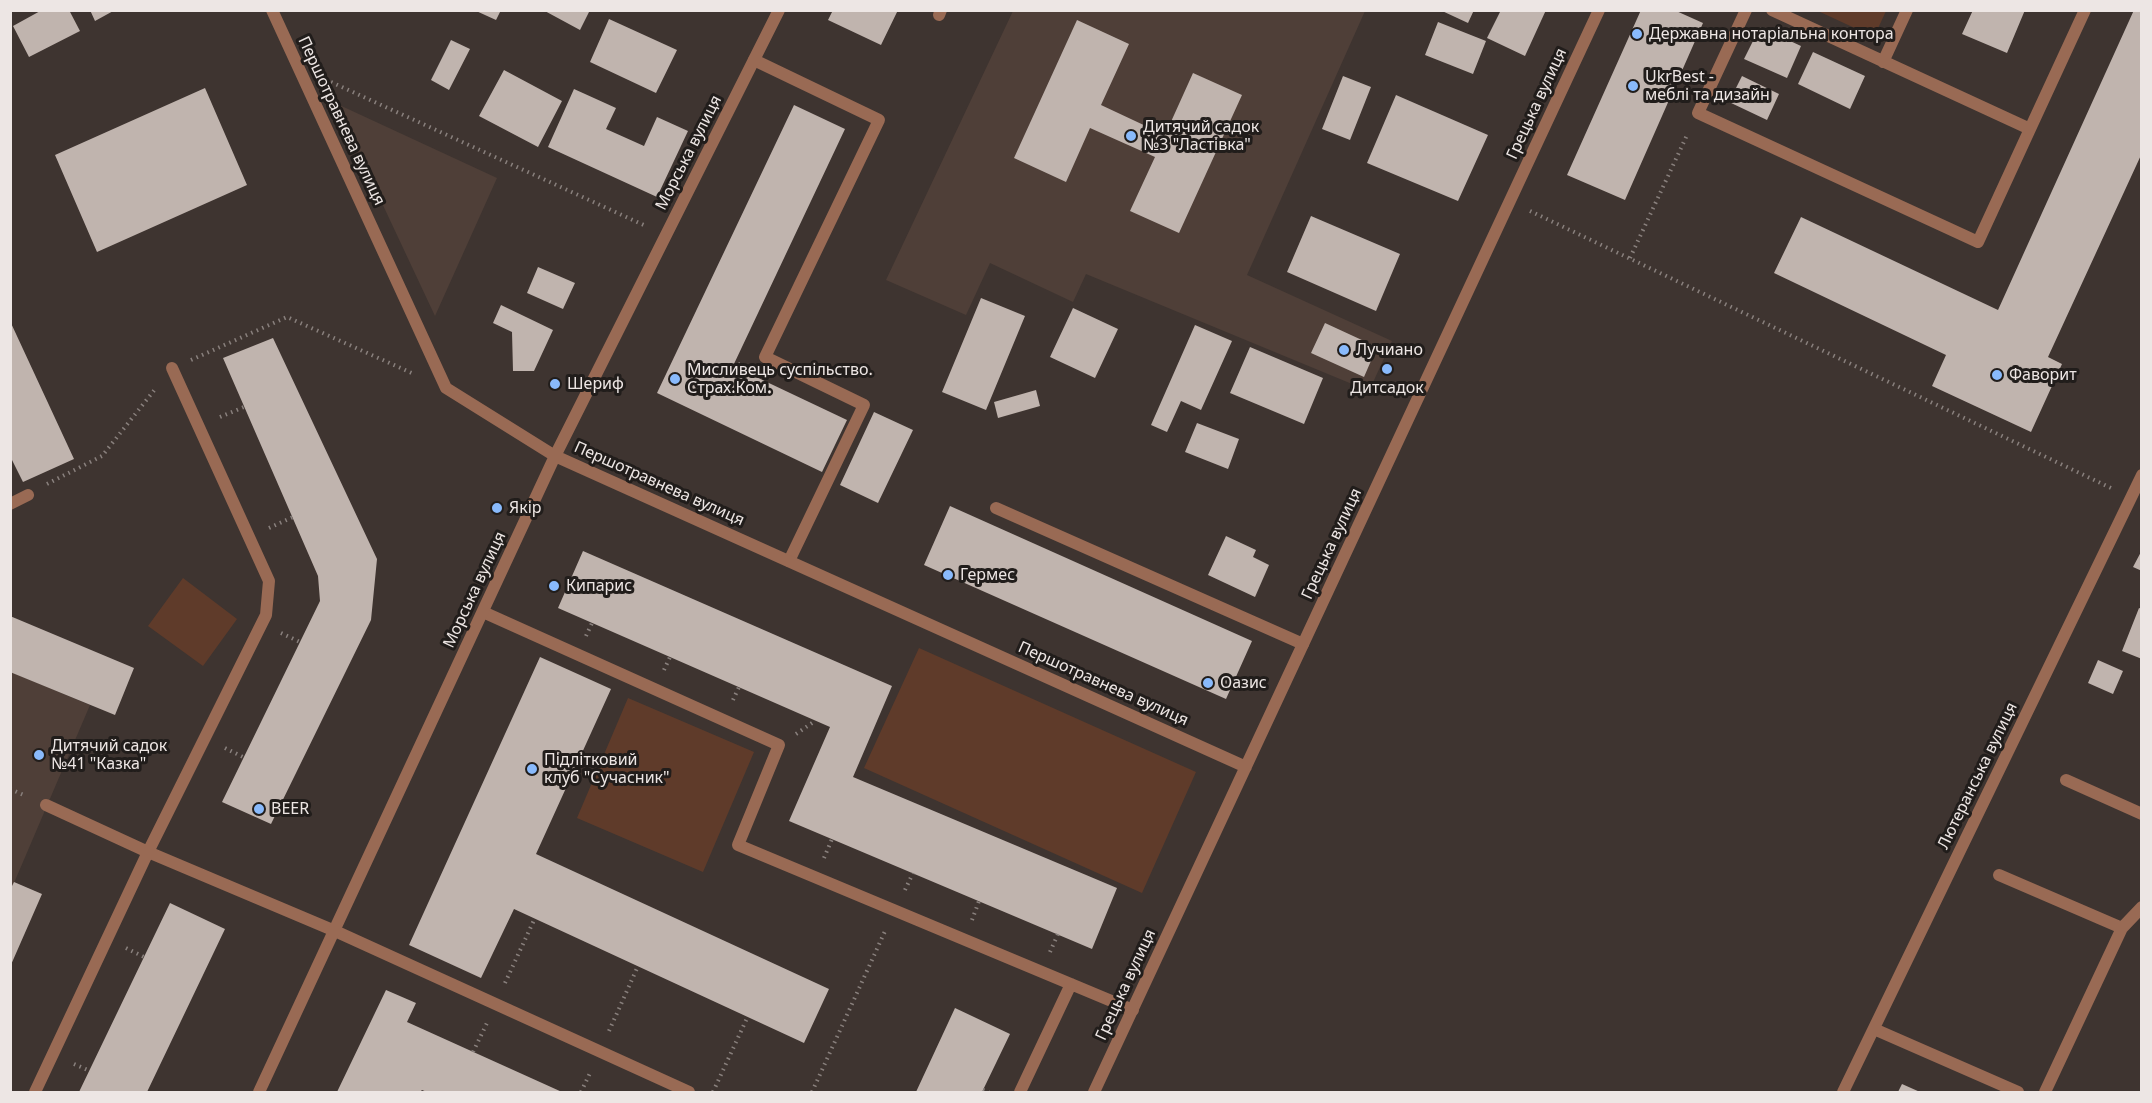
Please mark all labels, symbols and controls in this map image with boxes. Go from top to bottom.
place label: Державна нотаріальна контора [1649,24,1894,44]
marker: Державна нотаріальна контора [1630,27,1644,41]
street label: Першотравнева вулиця [293,33,389,209]
street label: Грецька вулиця [1503,45,1571,163]
place label: UkrBest - меблі та дизайн [1645,67,1770,105]
marker: UkrBest - меблі та дизайн [1626,79,1640,93]
street label: Морська вулиця [652,92,726,214]
place label: Дитячий садок №3 "Ластівка" [1143,117,1259,155]
marker: Дитячий садок №3 "Ластівка" [1124,129,1138,143]
place label: Лучиано [1356,340,1423,360]
marker: Лучиано [1337,343,1351,357]
place label: Мисливець суспільство. Страх.Ком. [687,360,873,398]
marker: Дитсадок [1380,362,1394,376]
place label: Фаворит [2009,365,2077,385]
marker: Фаворит [1990,368,2004,382]
marker: Мисливець суспільство. Страх.Ком. [668,372,682,386]
place label: Шериф [567,374,624,394]
marker: Шериф [548,377,562,391]
place label: Дитсадок [1350,378,1424,398]
street label: Першотравнева вулиця [571,438,747,530]
street label: Грецька вулиця [1298,485,1366,603]
place label: Якір [509,498,542,518]
marker: Якір [490,501,504,515]
street label: Морська вулиця [440,529,510,651]
place label: Гермес [960,565,1015,585]
marker: Гермес [941,568,955,582]
place label: Кипарис [566,576,632,596]
marker: Кипарис [547,579,561,593]
street label: Першотравнева вулиця [1015,638,1191,730]
place label: Оазис [1220,673,1267,693]
marker: Оазис [1201,676,1215,690]
street label: Лютеранська вулиця [1934,700,2022,852]
place label: Дитячий садок №41 "Казка" [51,736,167,774]
marker: Дитячий садок №41 "Казка" [32,748,46,762]
place label: Підлітковий клуб "Сучасник" [544,750,670,788]
marker: Підлітковий клуб "Сучасник" [525,762,539,776]
place label: BEER [271,799,309,819]
marker: BEER [252,802,266,816]
street label: Грецька вулиця [1092,926,1160,1044]

